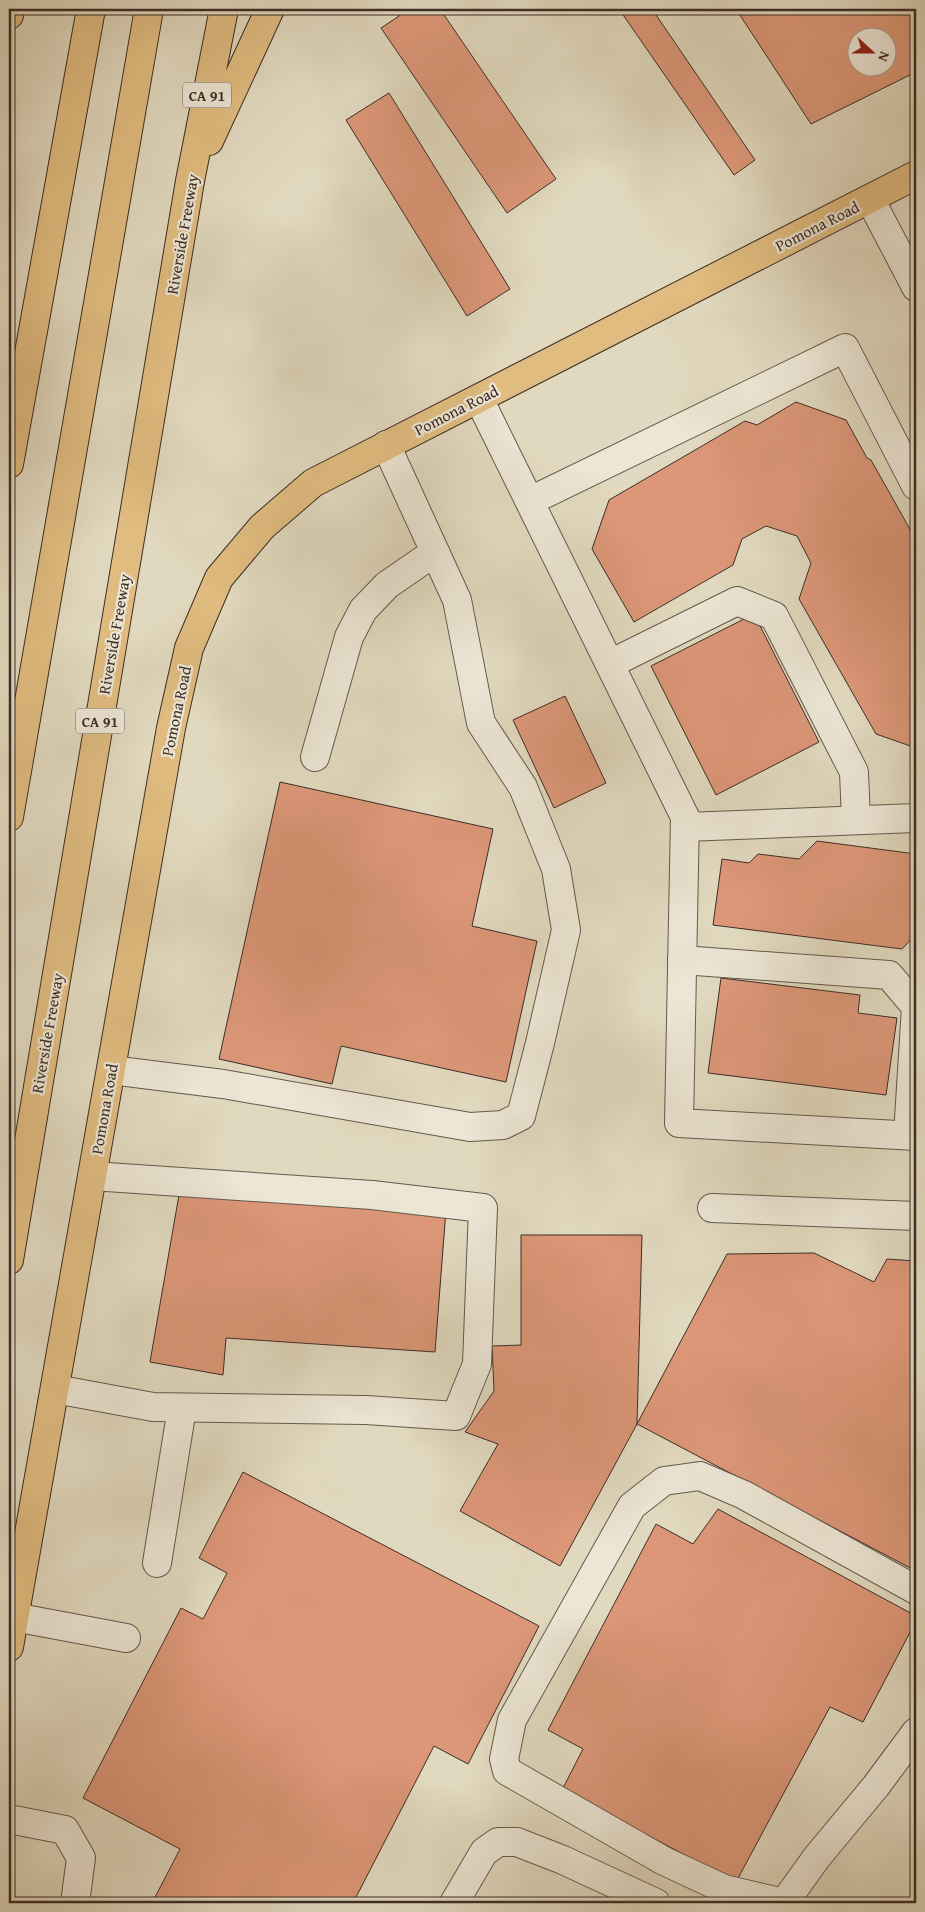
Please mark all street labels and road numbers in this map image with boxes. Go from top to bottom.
road number: CA 91 [183,82,231,108]
street label: Riverside Freeway [160,172,204,296]
street label: Pomona Road [771,194,864,257]
street label: Pomona Road [410,378,503,441]
street label: Riverside Freeway [92,572,136,696]
street label: Pomona Road [155,663,197,758]
road number: CA 91 [76,708,124,734]
street label: Riverside Freeway [25,971,69,1095]
street label: Pomona Road [84,1061,124,1156]

